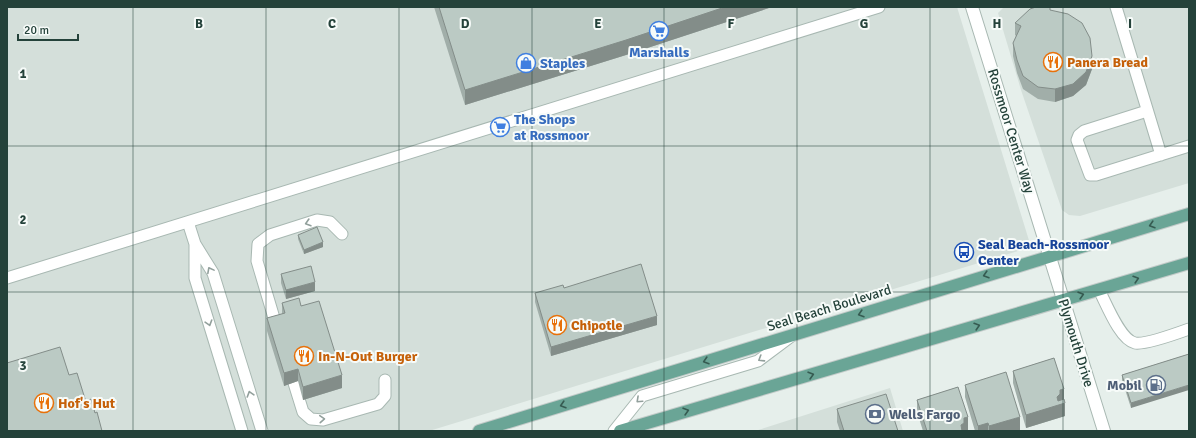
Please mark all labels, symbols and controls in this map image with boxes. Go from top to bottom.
scale bar [18,16,78,42]
text: B [195,16,203,32]
text: C [328,16,336,32]
text: D [461,16,470,32]
text: E [594,16,602,32]
text: F [728,16,735,32]
text: G [860,16,868,32]
text: H [993,16,1001,32]
text: I [1128,16,1132,32]
supermarket icon: Marshalls [648,20,670,42]
text: 20 m [24,23,49,38]
place label: Marshalls [629,44,689,61]
restaurant icon: Panera Bread [1042,51,1064,73]
shop icon: Staples [515,52,537,74]
place label: Panera Bread [1067,54,1148,71]
place label: Staples [540,55,585,72]
text: 1 [19,66,27,82]
street label: Rossmoor Center Way [984,67,1038,196]
place label: The Shops at Rossmoor [514,111,589,144]
supermarket icon: The Shops at Rossmoor [489,116,511,138]
text: 2 [19,212,27,228]
one-way arrow [305,218,312,227]
one-way arrow [1148,220,1155,229]
place label: Seal Beach-Rossmoor Center [978,236,1110,269]
bus stop icon: Seal Beach-Rossmoor Center [953,241,975,263]
one-way arrow [208,267,215,274]
one-way arrow [982,270,989,279]
one-way arrow [1133,275,1140,284]
street label: Seal Beach Boulevard [765,281,893,335]
one-way arrow [1077,291,1084,300]
street label: Plymouth Drive [1055,297,1097,389]
one-way arrow [858,309,865,317]
restaurant icon: Chipotle [546,314,568,336]
place label: Chipotle [571,317,623,334]
one-way arrow [204,320,213,327]
one-way arrow [973,322,980,331]
restaurant icon: In-N-Out Burger [293,345,315,367]
place label: In-N-Out Burger [318,348,418,365]
one-way arrow [758,354,765,361]
one-way arrow [703,356,710,365]
text: 3 [19,358,27,374]
one-way arrow [807,371,814,380]
fuel station icon: Mobil [1145,374,1167,396]
place label: Mobil [1107,377,1143,394]
one-way arrow [246,390,255,397]
restaurant icon: Hof's Hut [33,392,55,414]
place label: Hof's Hut [58,395,116,412]
one-way arrow [636,395,644,403]
one-way arrow [560,400,567,409]
bank icon: Wells Fargo [864,403,886,425]
place label: Wells Fargo [889,406,960,423]
one-way arrow [683,407,690,416]
one-way arrow [319,415,325,424]

